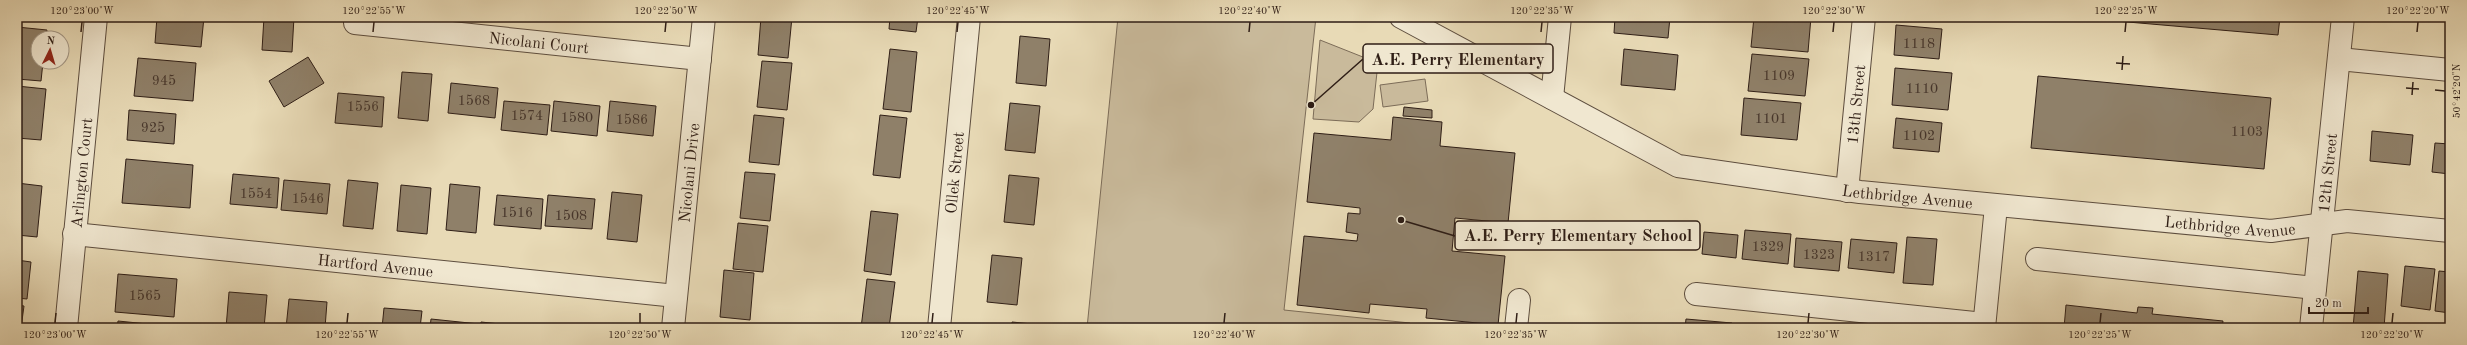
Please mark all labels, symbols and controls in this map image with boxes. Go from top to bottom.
text: 120°23'00"W [50,6,114,16]
text: 120°22'55"W [342,6,406,16]
text: 120°22'50"W [634,6,698,16]
text: 120°22'45"W [926,6,990,16]
text: 120°22'40"W [1218,6,1282,16]
text: 120°22'35"W [1510,6,1574,16]
text: 120°22'30"W [1802,6,1866,16]
text: 120°22'25"W [2094,6,2158,16]
text: 120°22'20"W [2386,6,2450,16]
north arrow [30,30,70,70]
street label: Nicolani Court [488,31,590,57]
text: N [46,36,56,47]
house number: 1118 [1903,37,1935,51]
callout: A.E. Perry Elementary [1363,44,1553,73]
text: A.E. Perry Elementary [1371,52,1545,69]
text: 50°42'20"N [2452,63,2462,118]
street label: 13th Street [1846,64,1869,145]
house number: 1109 [1763,69,1795,83]
house number: 945 [152,74,176,88]
house number: 1110 [1906,82,1938,96]
house number: 1568 [458,94,490,108]
house number: 1556 [347,100,379,114]
house number: 1574 [511,109,543,123]
house number: 1580 [561,111,593,125]
house number: 1101 [1755,112,1787,126]
house number: 1586 [616,113,648,127]
street label: Arlington Court [70,117,96,229]
house number: 925 [141,121,165,135]
street label: Nicolani Drive [678,123,703,223]
house number: 1103 [2231,125,2263,139]
house number: 1102 [1903,129,1935,143]
street label: Ollek Street [944,131,968,215]
street label: 12th Street [2317,132,2341,214]
street label: Lethbridge Avenue [1841,184,1973,213]
house number: 1554 [240,187,272,201]
house number: 1546 [292,192,324,206]
house number: 1516 [501,206,533,220]
house number: 1508 [555,209,587,223]
street label: Lethbridge Avenue [2164,215,2296,241]
callout: A.E. Perry Elementary School [1455,221,1700,250]
text: A.E. Perry Elementary School [1464,228,1692,245]
house number: 1329 [1752,240,1784,254]
house number: 1323 [1803,248,1835,262]
house number: 1317 [1858,250,1890,264]
street label: Hartford Avenue [317,253,434,281]
house number: 1565 [129,289,161,303]
scale bar [2309,289,2368,315]
text: 20 m [2315,298,2342,310]
text: 120°23'00"W [23,330,87,340]
text: 120°22'55"W [315,330,379,340]
text: 120°22'50"W [608,330,672,340]
text: 120°22'45"W [900,330,964,340]
text: 120°22'40"W [1192,330,1256,340]
text: 120°22'35"W [1484,330,1548,340]
text: 120°22'30"W [1776,330,1840,340]
text: 120°22'25"W [2068,330,2132,340]
text: 120°22'20"W [2360,330,2424,340]

